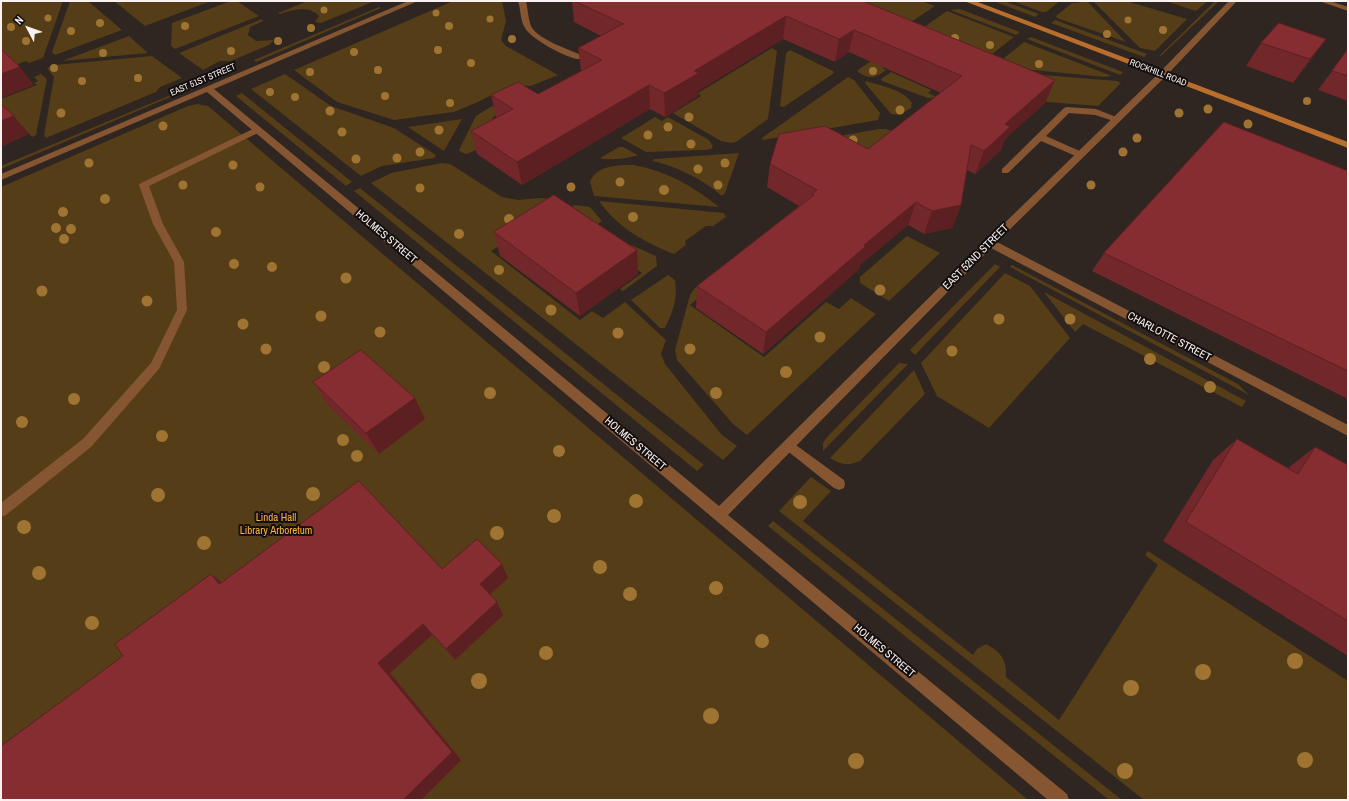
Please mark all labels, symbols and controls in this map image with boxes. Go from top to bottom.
north arrow [8,8,48,48]
text: N [12,13,26,27]
street label: ROCKHILL ROAD [1128,57,1188,89]
street label: EAST 51ST STREET [169,61,237,99]
street label: HOLMES STREET [353,207,419,267]
street label: EAST 52ND STREET [940,221,1012,293]
street label: CHARLOTTE STREET [1125,309,1213,365]
street label: HOLMES STREET [602,414,668,474]
park label: Linda Hall Library Arboretum [240,511,312,537]
street label: HOLMES STREET [851,621,917,681]

